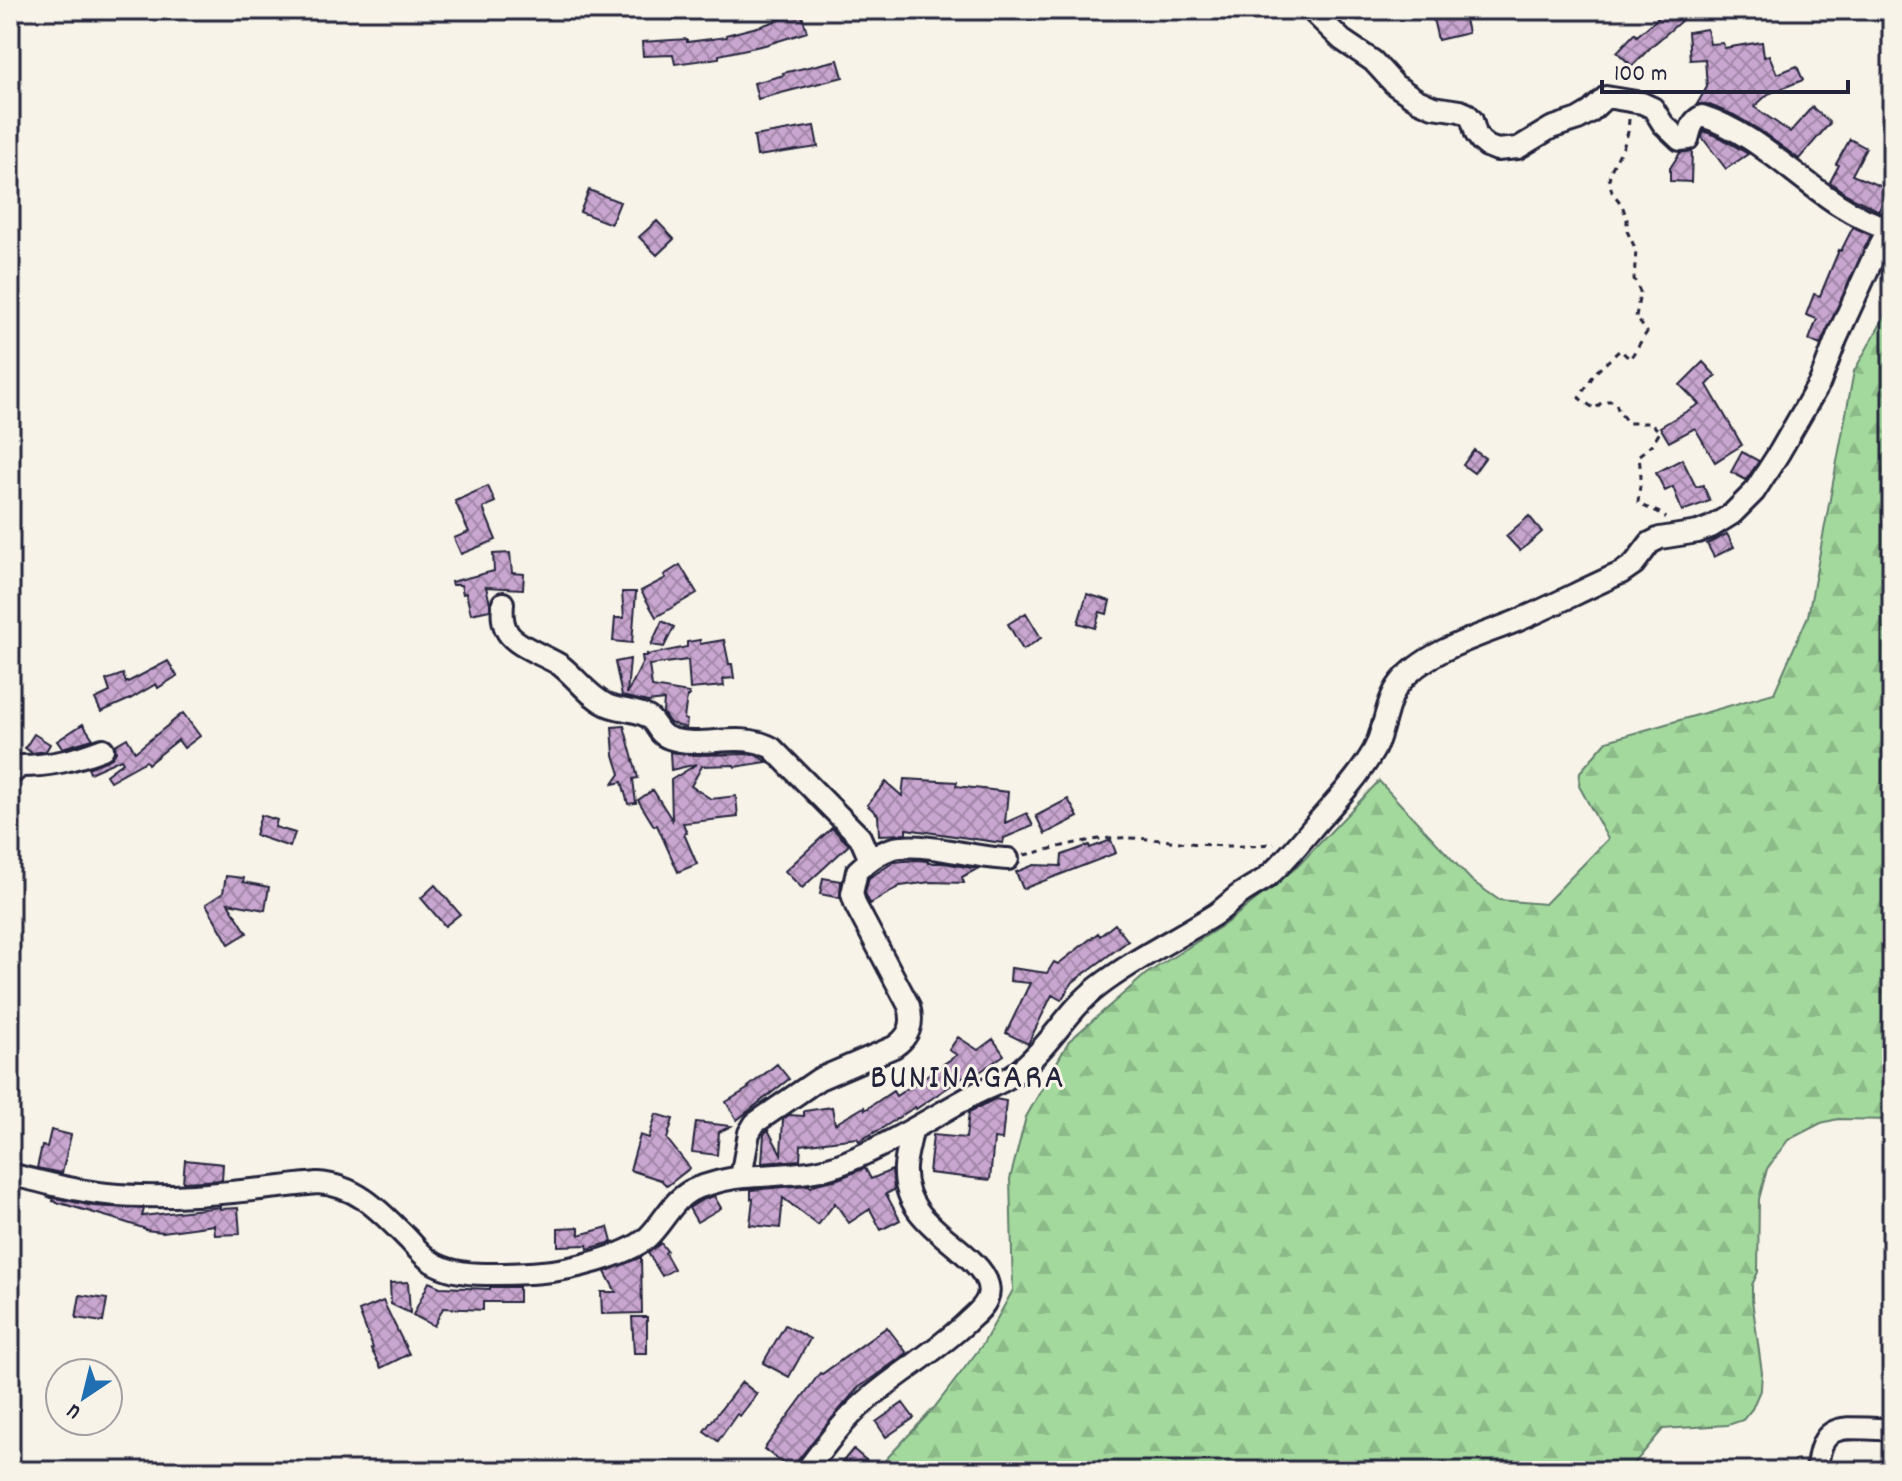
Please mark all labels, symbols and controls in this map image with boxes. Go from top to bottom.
scale bar [1602,44,1848,94]
text: 100 m [1614,58,1667,92]
district label: BUNINAGARA [870,1054,1066,1106]
north arrow [44,1357,124,1437]
text: U [61,1395,88,1426]

